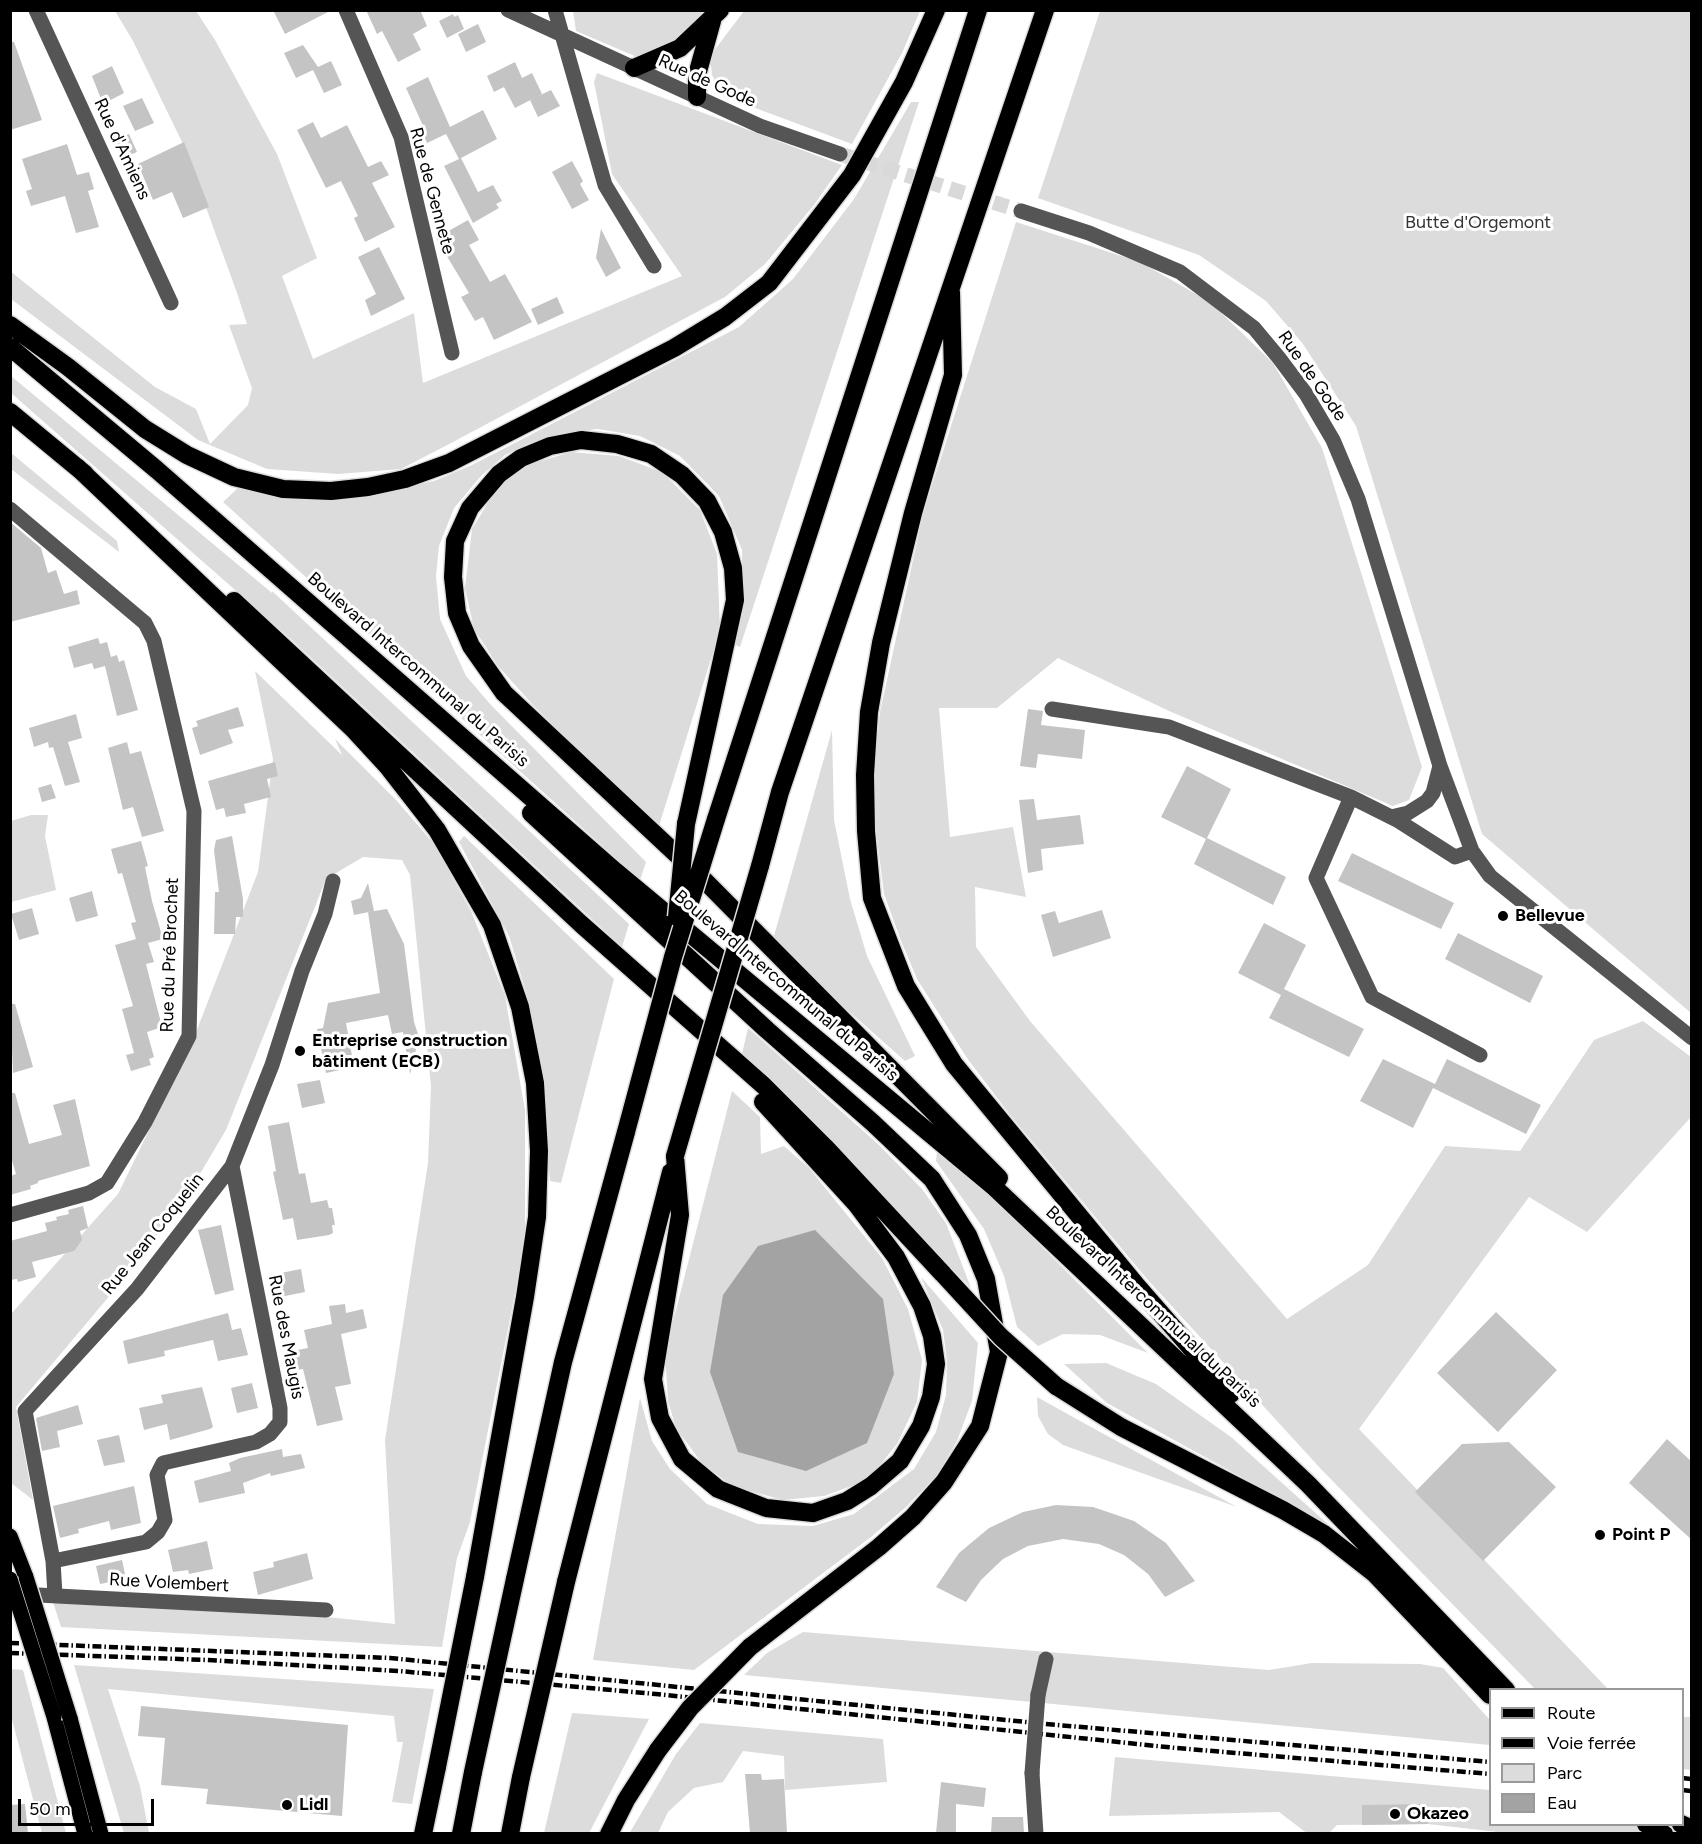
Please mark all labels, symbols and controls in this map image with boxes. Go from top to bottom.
street label: Rue de Gode [655,50,759,112]
street label: Rue d'Amiens [89,95,155,203]
street label: Rue de Gennete [405,125,459,257]
park label: Butte d'Orgemont [1405,212,1551,234]
street label: Rue de Gode [1273,327,1351,425]
street label: Boulevard Intercommunal du Parisis [303,568,533,772]
street label: Rue du Pré Brochet [156,877,184,1033]
street label: Boulevard Intercommunal du Parisis [669,886,903,1086]
place label: Bellevue [1515,905,1585,927]
marker: Bellevue [1496,909,1510,923]
place label: Entreprise construction bâtiment (ECB) [312,1030,507,1072]
marker: Entreprise construction bâtiment (ECB) [293,1044,307,1058]
street label: Rue Jean Coquelin [97,1169,209,1299]
street label: Boulevard Intercommunal du Parisis [1041,1202,1265,1412]
street label: Rue des Maugis [263,1273,309,1401]
place label: Point P [1612,1524,1670,1546]
marker: Point P [1593,1528,1607,1542]
street label: Rue Volembert [108,1569,230,1597]
legend [1489,1688,1684,1826]
text: Route [1547,1702,1595,1724]
text: Voie ferrée [1547,1732,1636,1754]
text: Parc [1547,1762,1582,1784]
scale bar [21,1787,158,1825]
text: Eau [1547,1792,1577,1814]
place label: Lidl [299,1794,329,1816]
text: 50 m [29,1798,71,1820]
marker: Lidl [280,1798,294,1812]
place label: Okazeo [1407,1803,1469,1825]
marker: Okazeo [1388,1807,1402,1821]

